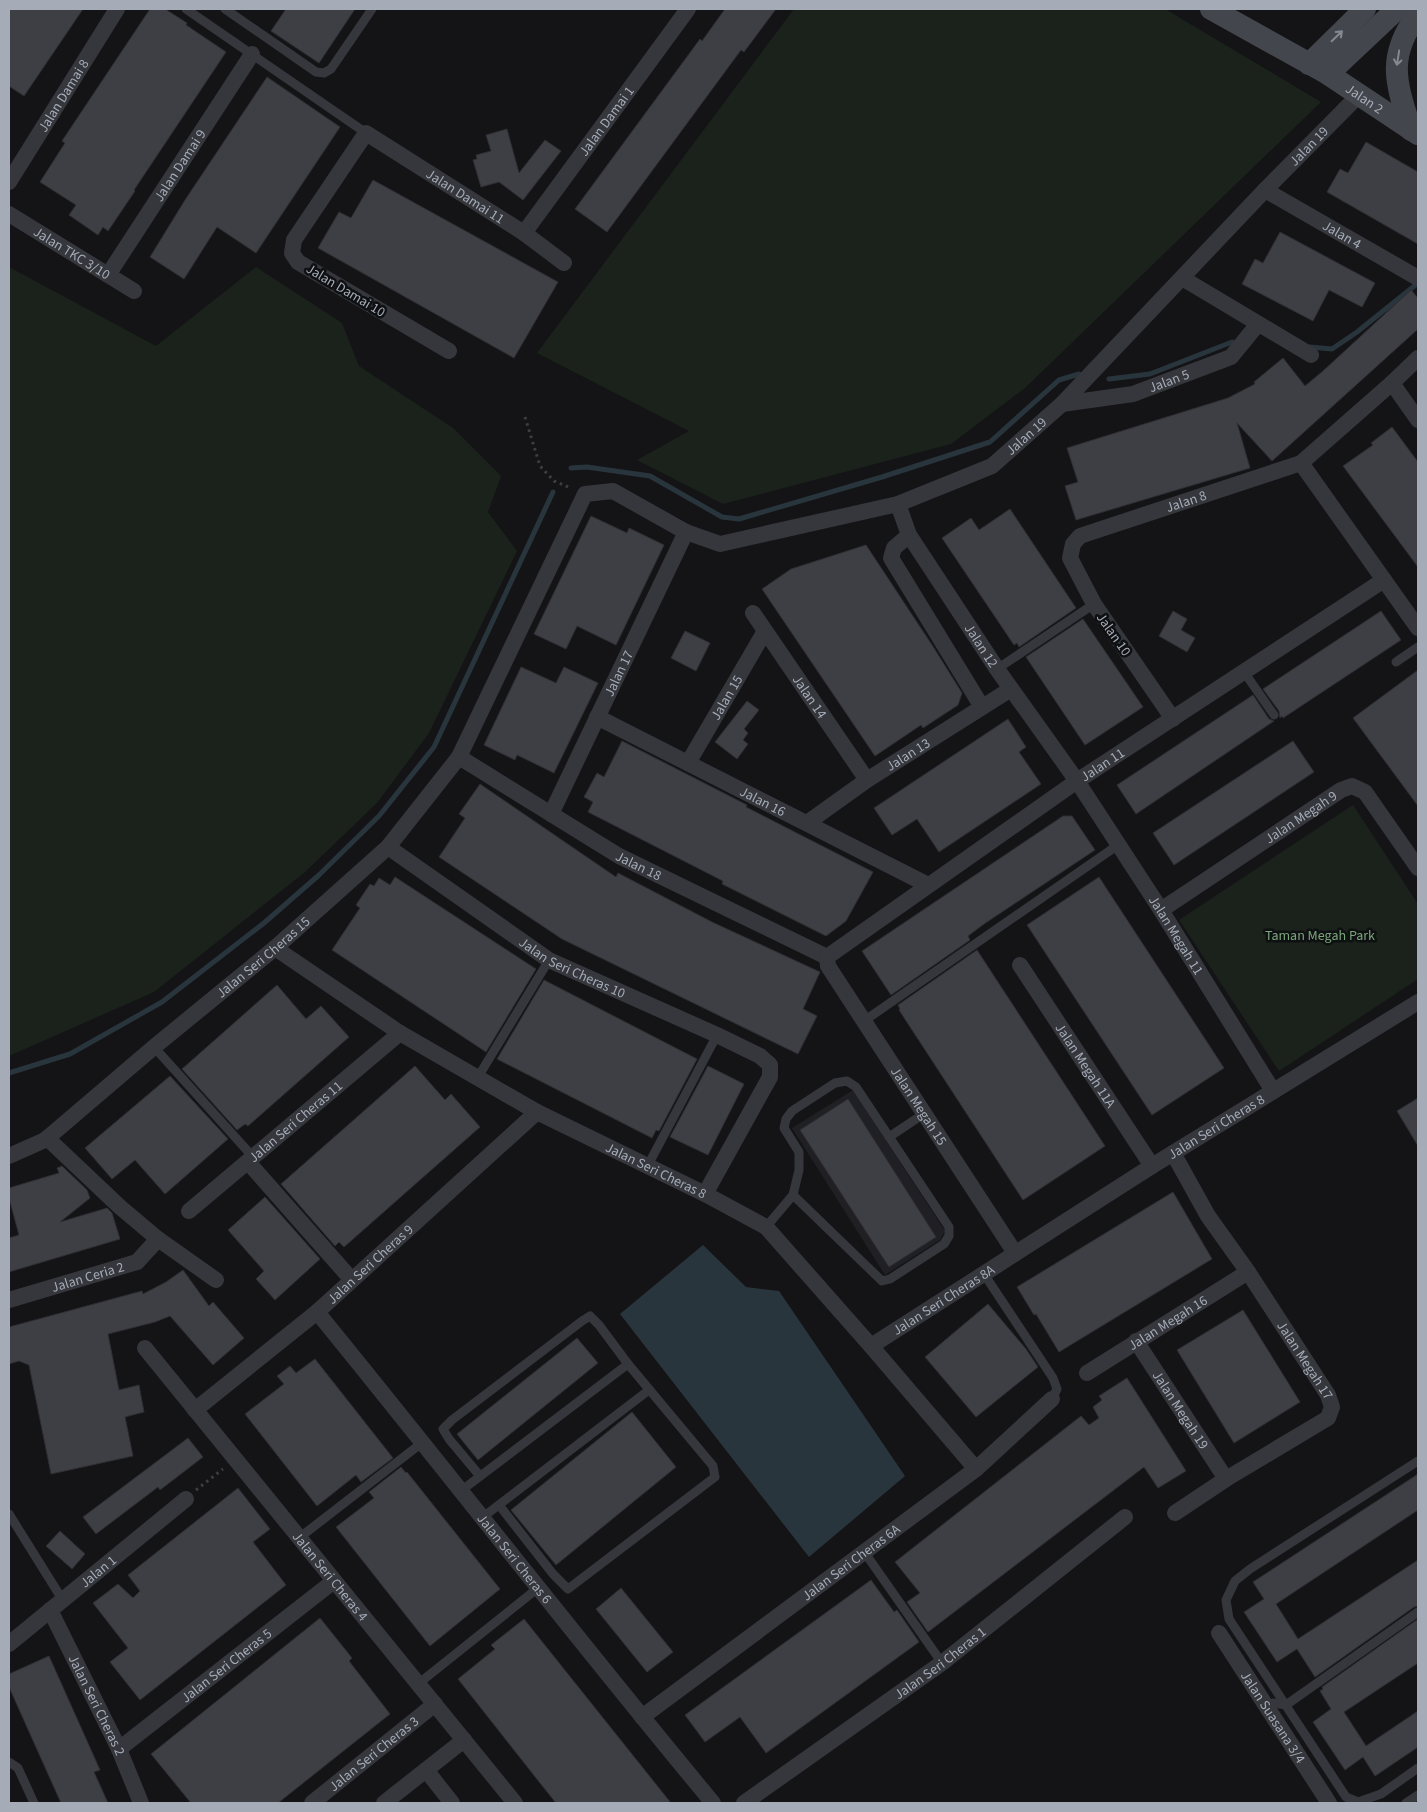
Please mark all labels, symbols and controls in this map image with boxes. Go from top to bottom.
one-way arrow [1331,30,1343,42]
one-way arrow [1392,49,1402,65]
street label: Jalan Damai 8 [34,56,94,136]
street label: Jalan 2 [1341,79,1387,119]
street label: Jalan Damai 1 [574,82,639,161]
street label: Jalan 19 [1285,122,1334,171]
street label: Jalan Damai 9 [149,126,211,206]
street label: Jalan Damai 11 [422,164,508,229]
street label: Jalan 4 [1319,216,1365,254]
street label: Jalan TKC 3/10 [29,222,114,285]
street label: Jalan Damai 10 [302,259,389,322]
street label: Jalan 5 [1146,365,1192,398]
street label: Jalan 19 [1002,413,1052,460]
street label: Jalan 8 [1163,486,1209,518]
street label: Jalan 10 [1091,609,1135,660]
street label: Jalan 12 [959,620,1002,672]
street label: Jalan 17 [600,647,639,700]
street label: Jalan 14 [787,671,831,723]
street label: Jalan 15 [706,672,748,724]
street label: Jalan 13 [882,734,934,777]
street label: Jalan 11 [1077,743,1129,787]
street label: Jalan 16 [736,782,789,822]
street label: Jalan Megah 9 [1261,786,1342,849]
street label: Jalan 18 [612,847,665,886]
street label: Jalan Megah 11 [1143,892,1208,979]
street label: Jalan Seri Cheras 15 [212,912,315,1003]
park label: Taman Megah Park [1265,926,1375,946]
street label: Jalan Seri Cheras 10 [515,933,628,1004]
street label: Jalan Megah 11A [1050,1019,1120,1113]
street label: Jalan Megah 15 [885,1063,951,1150]
street label: Jalan Seri Cheras 11 [245,1077,347,1168]
street label: Jalan Seri Cheras 8 [1164,1090,1269,1165]
street label: Jalan Seri Cheras 8 [602,1138,710,1204]
street label: Jalan Seri Cheras 9 [323,1220,418,1309]
street label: Jalan Ceria 2 [49,1257,127,1298]
street label: Jalan Seri Cheras 8A [889,1260,999,1341]
street label: Jalan Megah 16 [1124,1291,1212,1356]
street label: Jalan Megah 17 [1272,1317,1337,1404]
street label: Jalan Megah 19 [1147,1367,1213,1453]
street label: Jalan Seri Cheras 6 [472,1510,556,1608]
street label: Jalan Seri Cheras 6A [798,1519,905,1606]
street label: Jalan Seri Cheras 4 [287,1528,372,1626]
street label: Jalan 1 [76,1551,121,1593]
street label: Jalan Seri Cheras 1 [891,1622,991,1705]
street label: Jalan Seri Cheras 5 [177,1624,276,1708]
street label: Jalan Seri Cheras 2 [63,1652,130,1759]
street label: Jalan Suasana 3/4 [1235,1667,1310,1768]
street label: Jalan Seri Cheras 3 [325,1712,423,1797]

